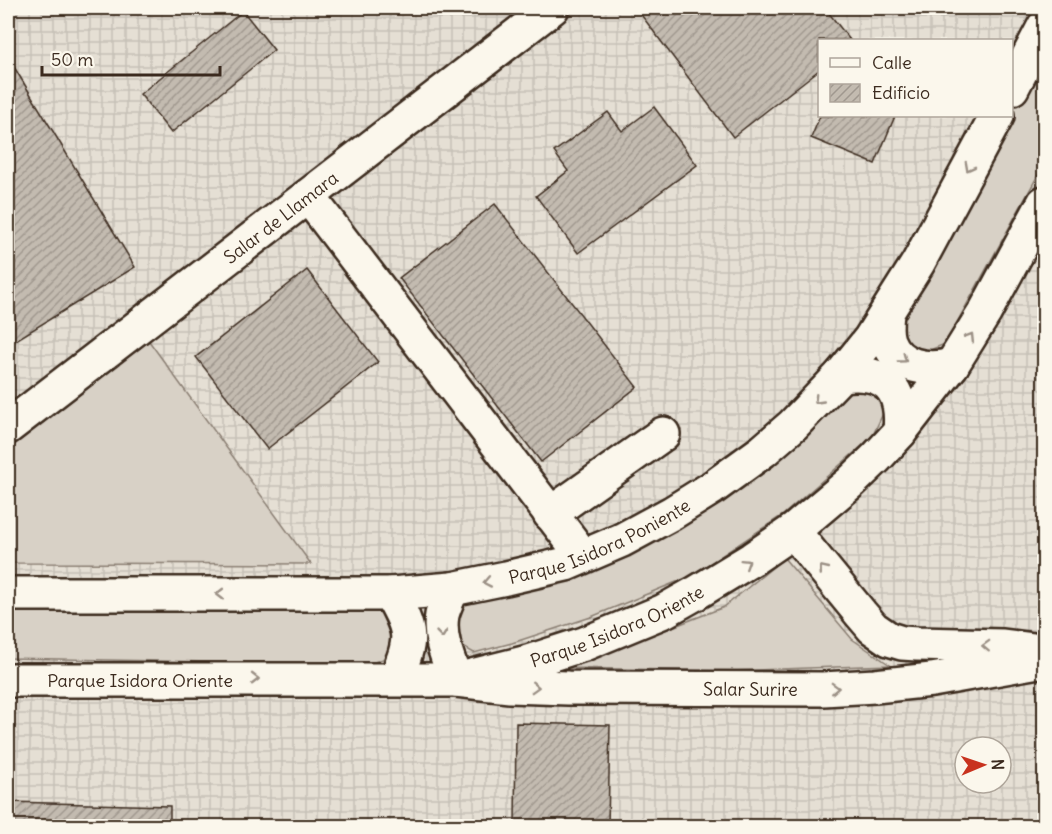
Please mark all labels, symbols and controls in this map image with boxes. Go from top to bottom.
scale bar [42,39,220,77]
legend [818,39,1013,117]
text: 50 m [51,48,93,71]
text: Calle [872,51,912,74]
text: Edificio [872,81,930,104]
one-way arrow [965,161,976,171]
street label: Salar de Llamara [219,166,342,268]
one-way arrow [963,333,975,343]
one-way arrow [896,351,907,362]
one-way arrow [814,392,825,403]
street label: Parque Isidora Poniente [506,493,694,589]
one-way arrow [740,558,750,570]
one-way arrow [820,564,831,575]
one-way arrow [482,575,492,588]
street label: Parque Isidora Oriente [527,580,708,672]
one-way arrow [216,588,225,600]
one-way arrow [435,630,448,639]
one-way arrow [982,639,991,652]
street label: Parque Isidora Oriente [47,669,233,692]
one-way arrow [250,673,259,685]
street label: Salar Surire [703,677,798,700]
one-way arrow [530,680,539,693]
one-way arrow [830,682,839,695]
north arrow [953,735,1013,795]
text: N [988,759,1008,770]

